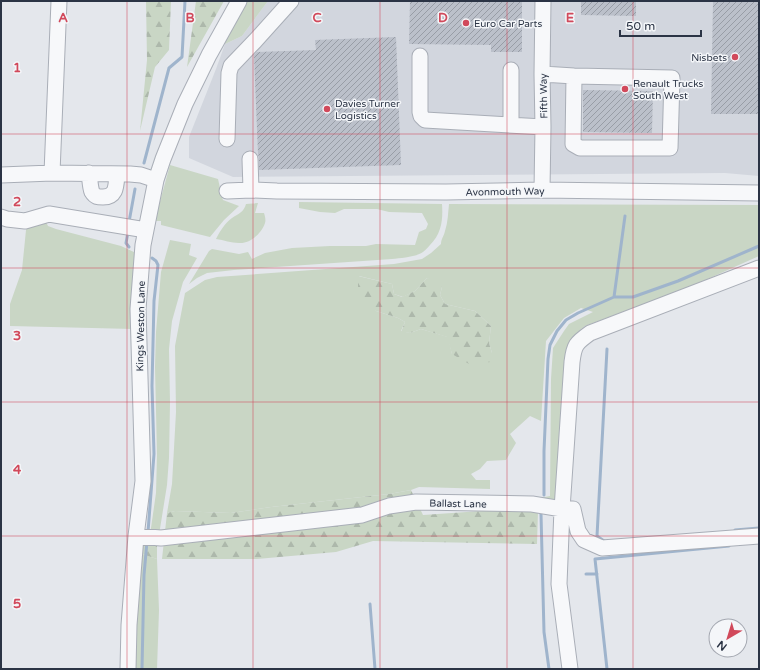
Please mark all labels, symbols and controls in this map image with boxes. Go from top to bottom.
text: A [58,10,68,26]
text: B [185,10,195,26]
text: C [312,10,322,26]
text: D [438,10,448,26]
text: E [566,10,574,26]
scale bar [620,12,701,38]
marker: Euro Car Parts [461,18,471,28]
place label: Euro Car Parts [474,18,542,30]
text: 50 m [626,19,655,33]
place label: Nisbets [691,52,727,64]
marker: Nisbets [730,52,740,62]
text: 1 [13,60,21,76]
street label: Fifth Way [538,73,550,119]
place label: Renault Trucks South West [633,78,704,102]
marker: Renault Trucks South West [620,84,630,94]
place label: Davies Turner Logistics [335,98,400,122]
marker: Davies Turner Logistics [322,104,332,114]
street label: Avonmouth Way [465,185,545,199]
text: 2 [13,194,21,210]
street label: Kings Weston Lane [134,280,148,371]
text: 3 [13,328,21,344]
text: 4 [13,462,22,478]
street label: Ballast Lane [429,497,487,511]
text: 5 [13,596,21,612]
north arrow [708,618,748,658]
text: N [715,638,730,653]

